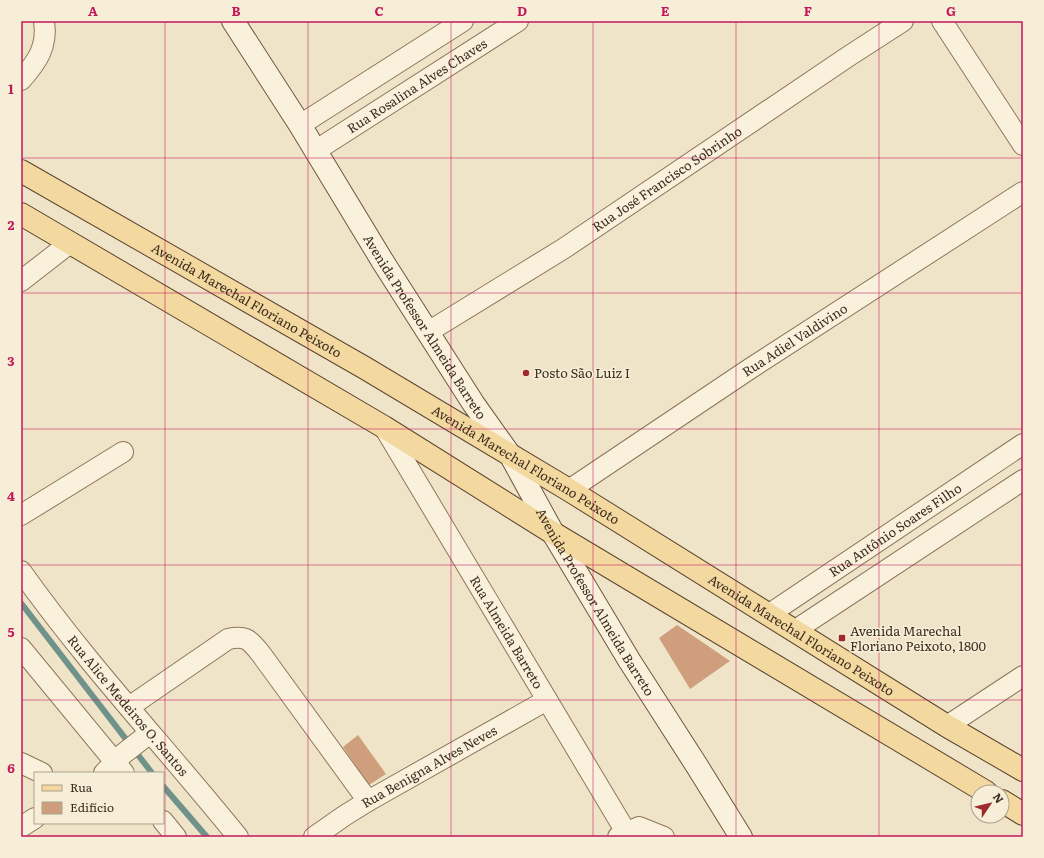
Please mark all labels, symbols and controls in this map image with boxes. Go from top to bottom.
text: A [88,1,98,20]
text: B [232,1,241,20]
text: C [374,1,384,20]
text: D [517,1,527,20]
text: E [661,1,670,20]
text: F [804,1,812,20]
text: G [946,1,956,20]
street label: Rua Rosalina Alves Chaves [343,33,490,137]
text: 1 [8,79,14,98]
street label: Rua José Francisco Sobrinho [588,121,746,236]
text: 2 [8,215,15,234]
street label: Avenida Professor Almeida Barreto [359,230,492,423]
street label: Avenida Marechal Floriano Peixoto [148,238,346,362]
street label: Rua Adiel Valdivino [738,298,851,381]
text: 3 [7,351,15,370]
place label: Posto São Luiz I [534,363,630,382]
marker: Posto São Luiz I [521,368,531,378]
street label: Avenida Marechal Floriano Peixoto [429,400,624,529]
street label: Rua Antônio Soares Filho [825,478,965,581]
text: 4 [7,486,15,505]
street label: Avenida Professor Almeida Barreto [532,504,660,700]
street label: Avenida Marechal Floriano Peixoto [705,569,899,700]
street label: Rua Almeida Barreto [466,572,548,692]
place label: Avenida Marechal Floriano Peixoto, 1800 [850,621,987,655]
text: 5 [7,622,15,641]
street label: Rua Alice Medeiros O. Santos [64,631,193,780]
marker: Avenida Marechal Floriano Peixoto, 1800 [837,633,847,643]
street label: Rua Benigna Alves Neves [357,720,500,812]
text: 6 [7,758,15,777]
legend [34,772,164,824]
text: Rua [70,778,93,796]
north arrow [970,784,1010,824]
text: N [990,789,1008,806]
text: Edifício [70,798,114,816]

